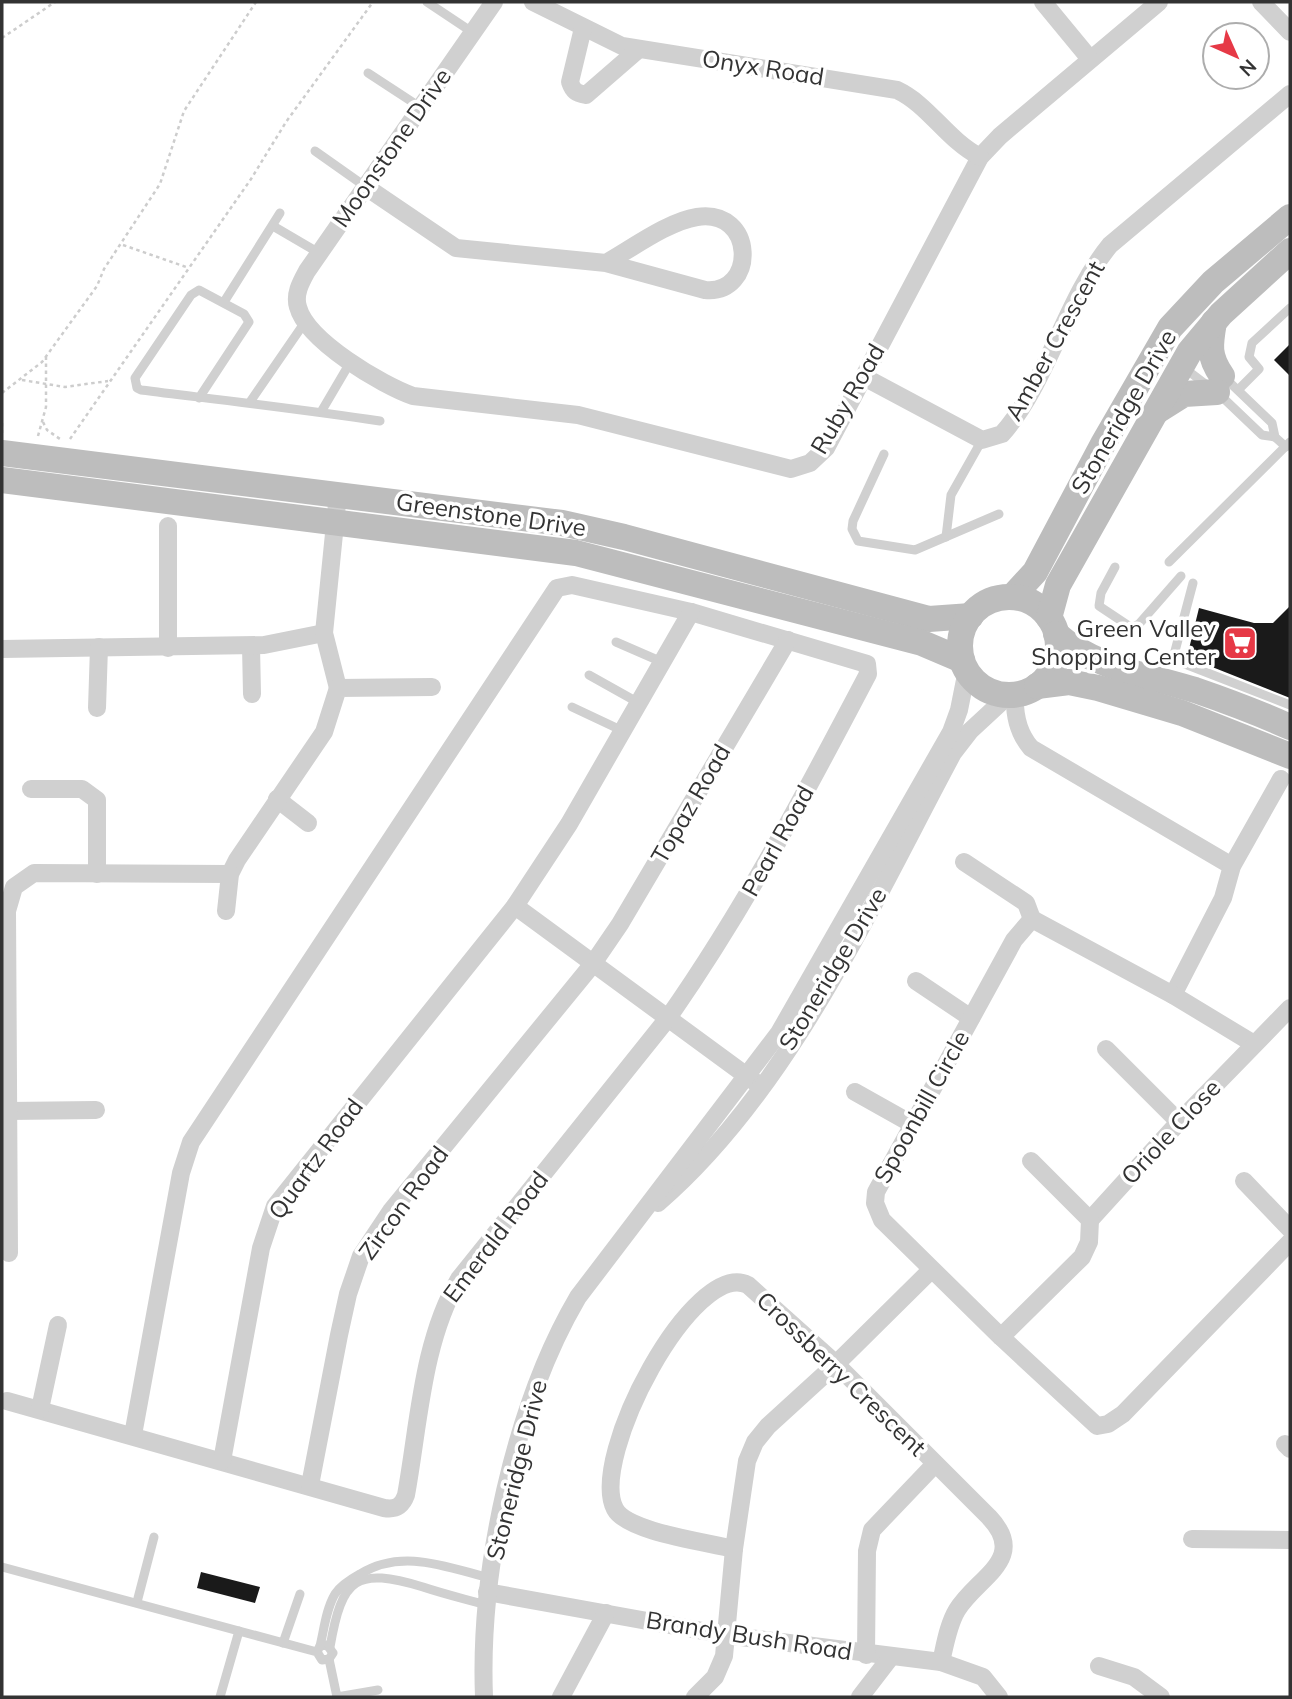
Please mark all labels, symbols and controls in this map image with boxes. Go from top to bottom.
north arrow [1201,21,1271,91]
street label: Onyx Road [700,43,826,91]
text: N [1234,54,1262,82]
street label: Moonstone Drive [325,62,457,233]
street label: Amber Crescent [998,255,1110,426]
street label: Stoneridge Drive [1064,324,1182,499]
street label: Ruby Road [804,338,891,459]
street label: Greenstone Drive [394,486,588,542]
place label: Green Valley Shopping Center [1031,613,1216,671]
supermarket icon: Green Valley Shopping Center [1221,624,1259,662]
street label: Topaz Road [644,739,736,868]
street label: Pearl Road [734,780,820,901]
street label: Stoneridge Drive [772,882,893,1055]
street label: Spoonbill Circle [867,1025,975,1188]
street label: Oriole Close [1114,1073,1226,1190]
street label: Quartz Road [261,1092,369,1225]
street label: Zircon Road [352,1140,454,1265]
street label: Emerald Road [436,1165,554,1308]
street label: Crossberry Crescent [751,1285,933,1462]
street label: Stoneridge Drive [479,1377,553,1563]
street label: Brandy Bush Road [644,1604,854,1666]

